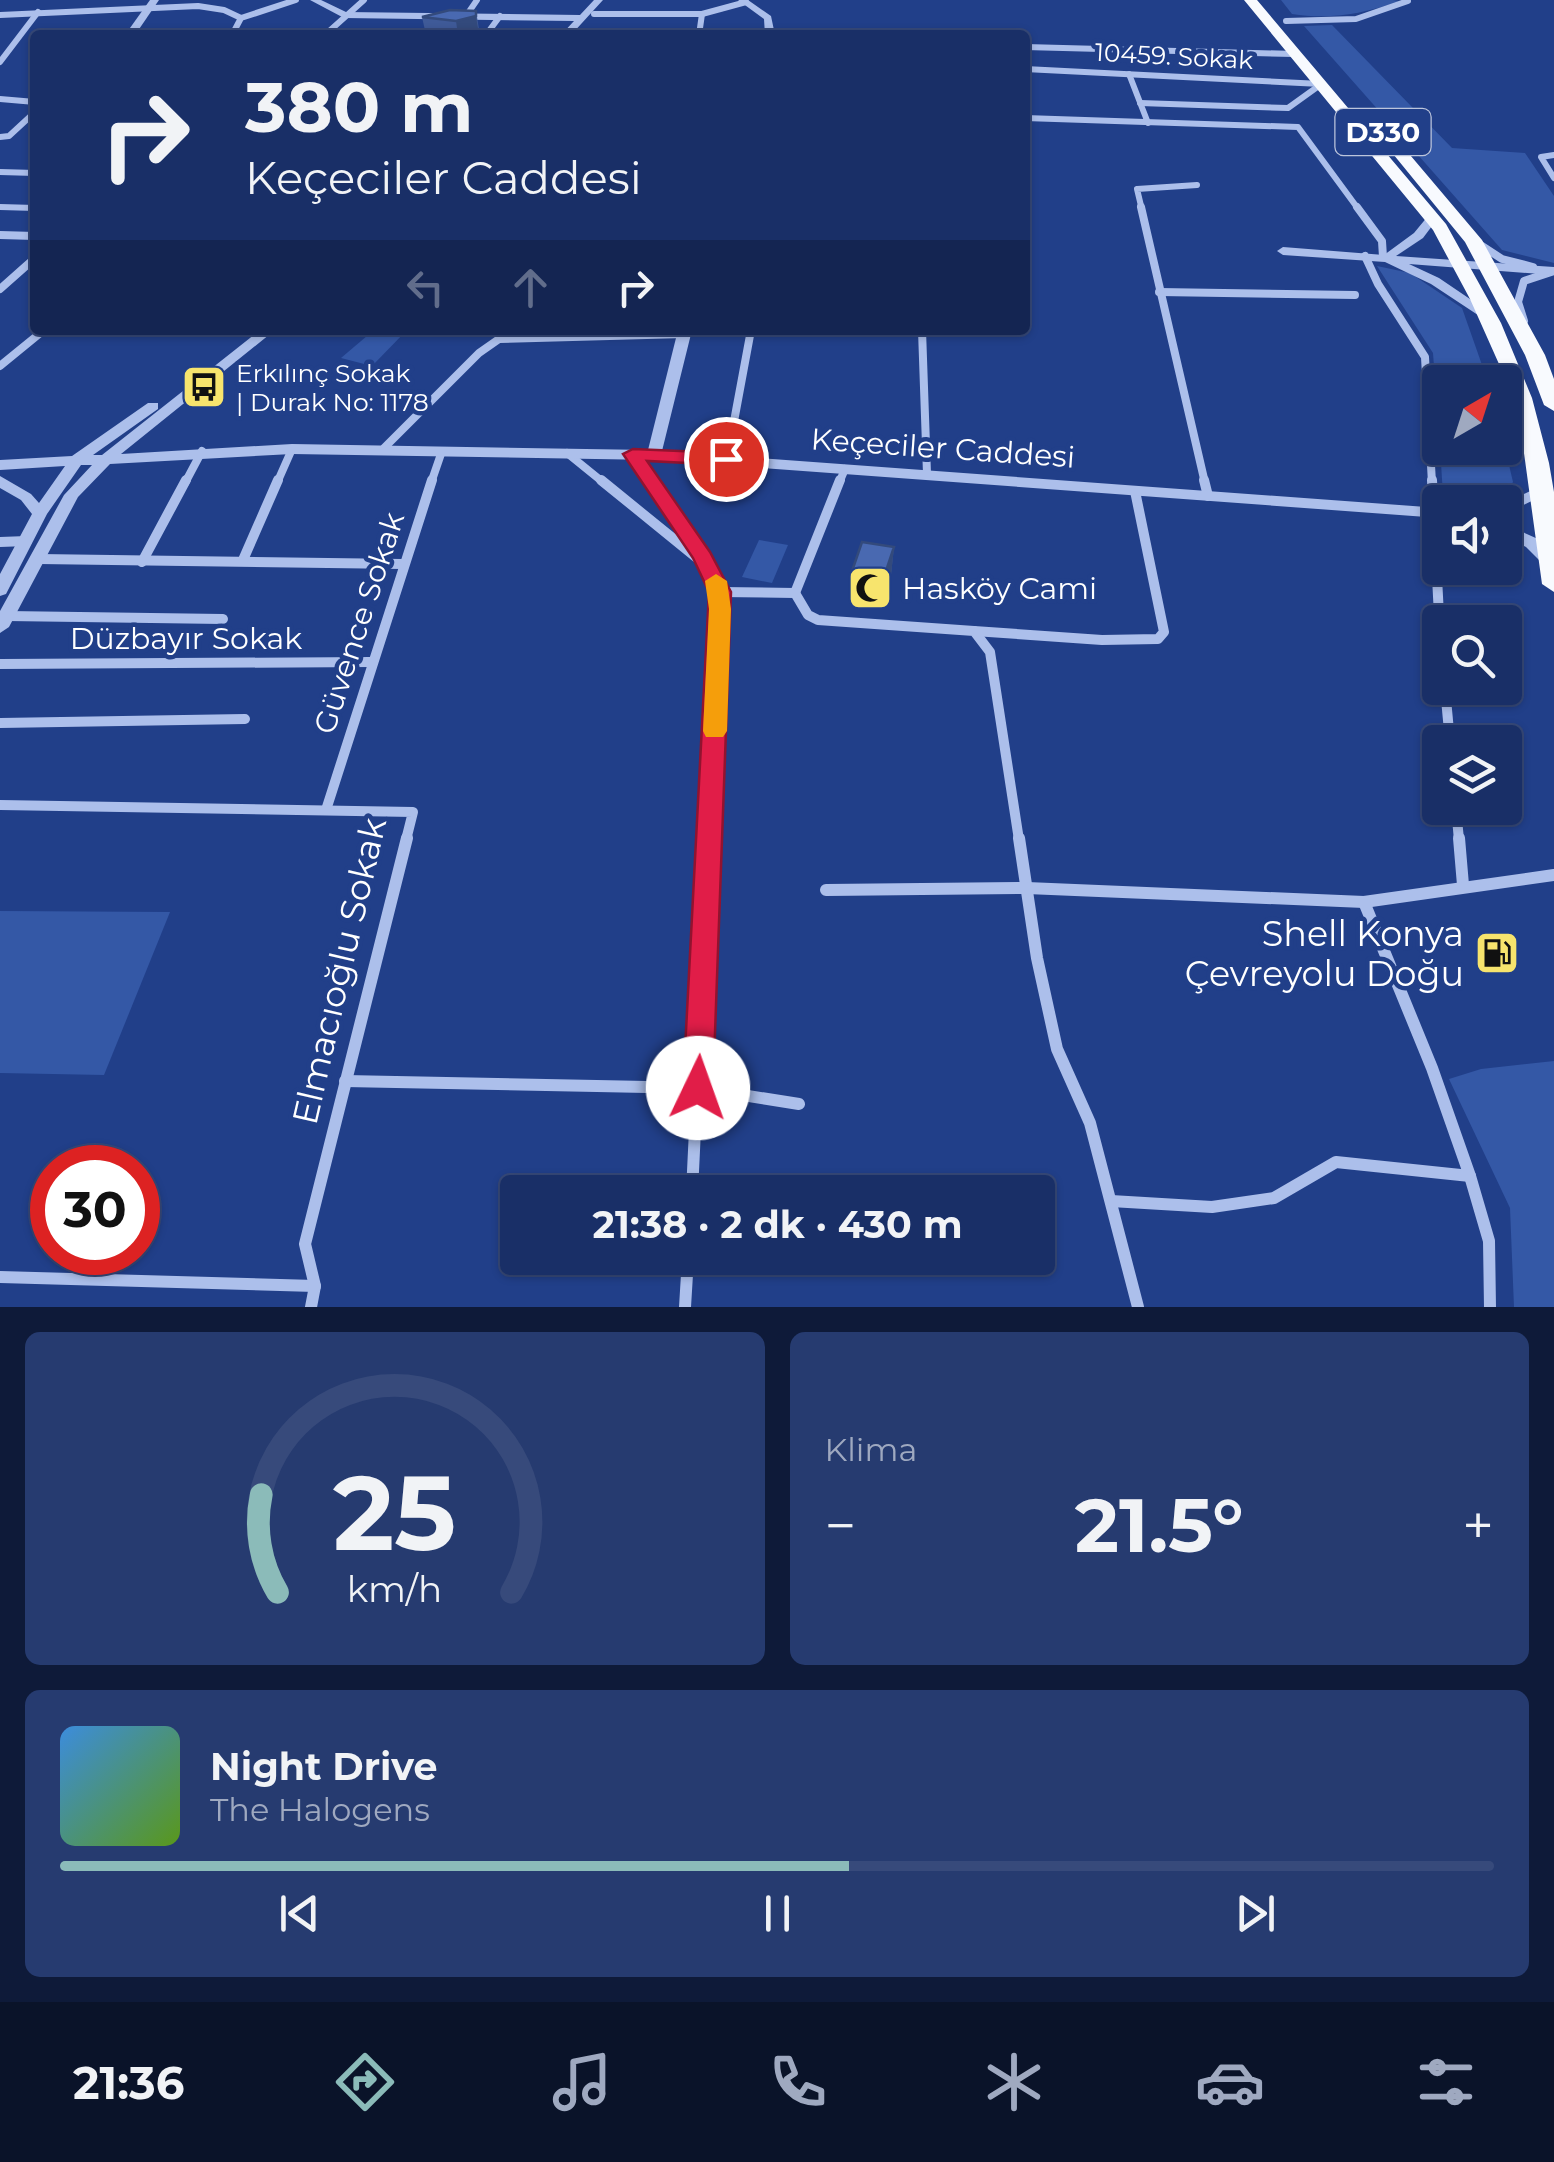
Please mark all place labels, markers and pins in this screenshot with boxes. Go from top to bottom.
place label: Erkılınç Sokak | Durak No: 1178 [236,358,429,417]
bus stop icon: Erkılınç Sokak | Durak No: 1178 [181,364,227,410]
pin [684,417,769,502]
mosque icon: Hasköy Cami [847,565,893,611]
place label: Hasköy Cami [902,570,1097,607]
place label: Shell Konya Çevreyolu Doğu [1185,912,1464,995]
fuel station icon: Shell Konya Çevreyolu Doğu [1474,930,1520,976]

